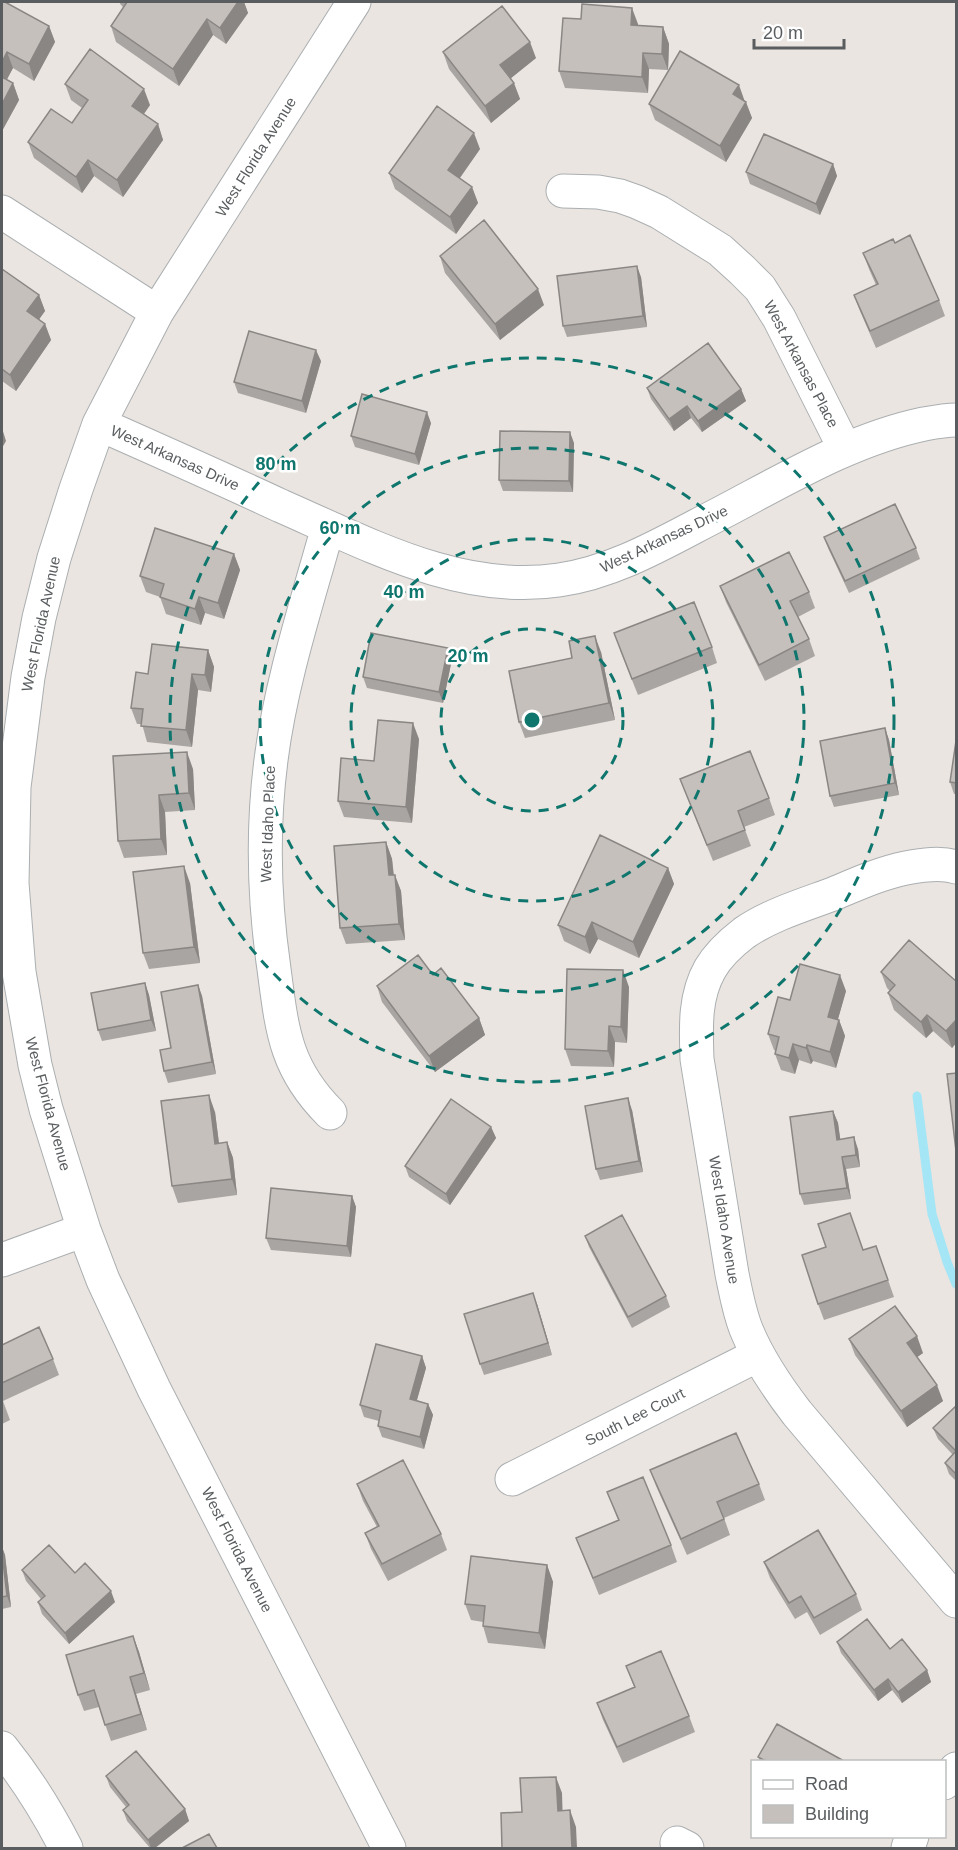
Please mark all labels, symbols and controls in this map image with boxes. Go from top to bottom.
scale bar [754,12,844,50]
text: 20 m [763,23,803,43]
street label: West Florida Avenue [212,94,299,220]
street label: West Arkansas Place [761,297,842,430]
street label: West Arkansas Drive [108,422,242,494]
text: 80 m [255,454,297,474]
street label: West Arkansas Drive [597,501,730,576]
text: 60 m [319,518,361,538]
street label: West Florida Avenue [18,555,63,693]
text: 40 m [383,582,425,602]
text: 20 m [447,646,489,666]
centre of rings [522,710,542,730]
street label: West Idaho Place [257,765,278,883]
street label: West Florida Avenue [22,1035,75,1173]
street label: West Idaho Avenue [706,1155,743,1285]
street label: South Lee Court [582,1384,688,1449]
street label: West Florida Avenue [199,1484,276,1615]
legend [751,1760,946,1838]
text: Road [805,1774,848,1794]
text: Building [805,1804,869,1824]

